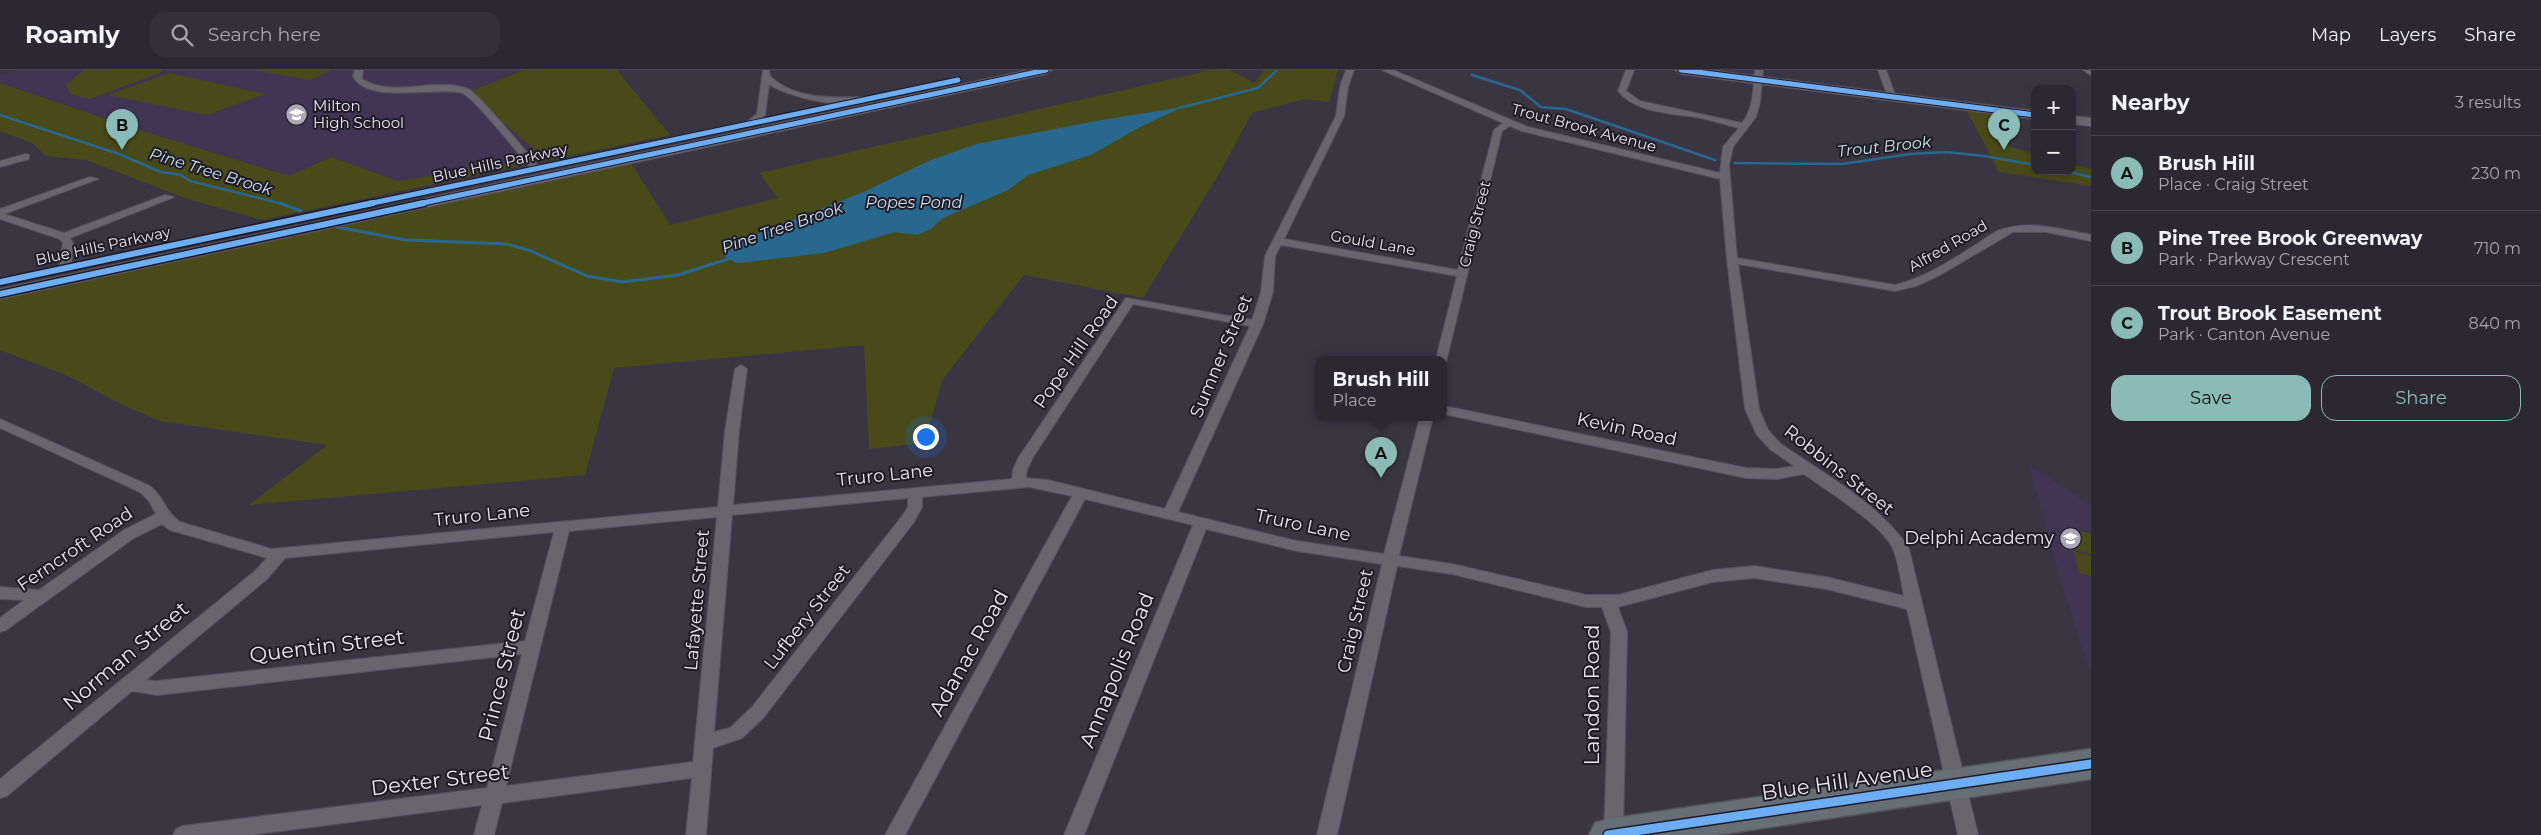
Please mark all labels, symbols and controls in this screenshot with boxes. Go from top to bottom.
search box [150,12,500,57]
text: Roamly [25,20,120,49]
icon: search [168,21,196,49]
text: Search here [208,23,321,46]
text: Map [2311,24,2351,46]
text: Layers [2379,24,2436,46]
text: Share [2464,24,2516,46]
map controls [2031,85,2076,175]
button: + [2031,85,2076,130]
text: Nearby [2111,90,2190,115]
text: 3 results [2455,93,2521,112]
place label: Milton High School [313,96,404,132]
street label: Trout Brook Avenue [1510,99,1659,156]
school or university icon: Milton High School [285,103,309,127]
pin: B [106,109,138,150]
pin: C [1988,109,2020,150]
button: − [2031,130,2076,175]
water label: Trout Brook [1836,132,1934,161]
street label: Blue Hills Parkway [431,139,570,186]
water label: Pine Tree Brook [147,144,276,200]
text: Brush Hill [2158,152,2255,175]
text: A [2121,164,2133,183]
text: 230 m [2471,164,2521,183]
text: Place · Craig Street [2158,175,2309,194]
street label: Craig Street [1455,179,1494,269]
water label: Popes Pond [866,193,963,212]
water label: Pine Tree Brook [719,197,847,257]
street label: Alfred Road [1905,215,1991,276]
street label: Blue Hills Parkway [34,222,173,269]
street label: Gould Lane [1329,226,1417,259]
text: Pine Tree Brook Greenway [2158,227,2422,250]
text: B [2121,239,2133,258]
text: 710 m [2474,239,2521,258]
text: Park · Parkway Crescent [2158,250,2350,269]
street label: Pope Hill Road [1029,291,1123,413]
street label: Sumner Street [1185,291,1257,421]
text: Trout Brook Easement [2158,302,2382,325]
text: C [2121,314,2133,333]
text: 840 m [2468,314,2521,333]
text: Park · Canton Avenue [2158,325,2330,344]
popup [1315,356,1447,421]
text: Brush Hill [1333,368,1429,391]
button: Save [2111,375,2311,421]
button: Share [2321,375,2521,421]
text: Place [1333,391,1376,410]
street label: Kevin Road [1575,408,1679,450]
street label: Robbins Street [1780,420,1898,520]
your location [913,424,939,450]
pin: A [1365,437,1397,478]
street label: Truro Lane [836,459,934,491]
street label: Truro Lane [433,499,531,531]
street label: Ferncroft Road [13,502,137,596]
street label: Truro Lane [1253,504,1353,546]
school or university icon: Delphi Academy [2058,526,2082,550]
place label: Delphi Academy [1904,527,2054,549]
street label: Lafayette Street [680,528,714,672]
street label: Lufbery Street [759,560,855,674]
street label: Craig Street [1332,567,1378,675]
street label: Adanac Road [924,585,1014,720]
street label: Annapolis Road [1074,589,1159,751]
street label: Norman Street [58,596,194,715]
street label: Prince Street [473,606,530,744]
street label: Quentin Street [248,624,406,667]
street label: Landon Road [1579,625,1604,765]
street label: Blue Hill Avenue [1760,756,1934,805]
street label: Dexter Street [369,759,511,800]

